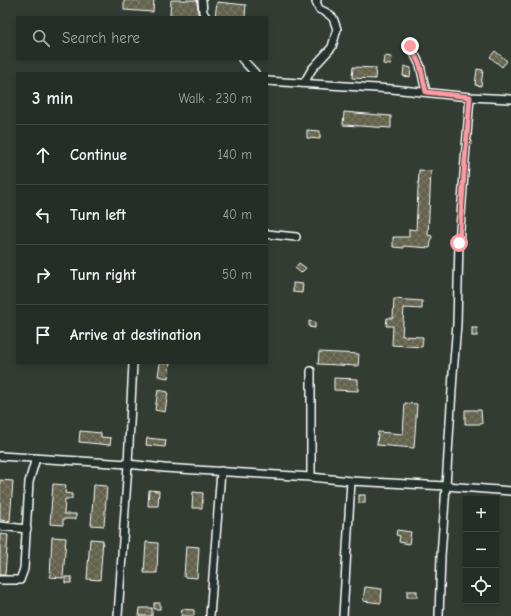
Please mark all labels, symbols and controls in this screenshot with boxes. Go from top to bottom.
search box [16,16,268,60]
icon: search [30,27,52,49]
text: Search here [62,29,140,47]
route end [401,37,419,55]
text: 3 min [32,89,73,108]
text: Walk · 230 m [178,91,252,106]
icon: ahead [32,144,54,166]
text: Continue [70,146,127,164]
text: 140 m [218,147,252,162]
icon: left [32,204,54,226]
text: Turn left [70,206,126,224]
text: 40 m [223,207,252,222]
route start [450,234,468,252]
icon: right [32,264,54,286]
text: Turn right [70,266,136,284]
text: 50 m [222,267,252,282]
icon: arrive [32,324,54,346]
text: Arrive at destination [70,326,201,344]
map controls [463,496,499,604]
button: + [463,496,499,532]
button: − [463,532,499,568]
button: locate [463,568,499,604]

